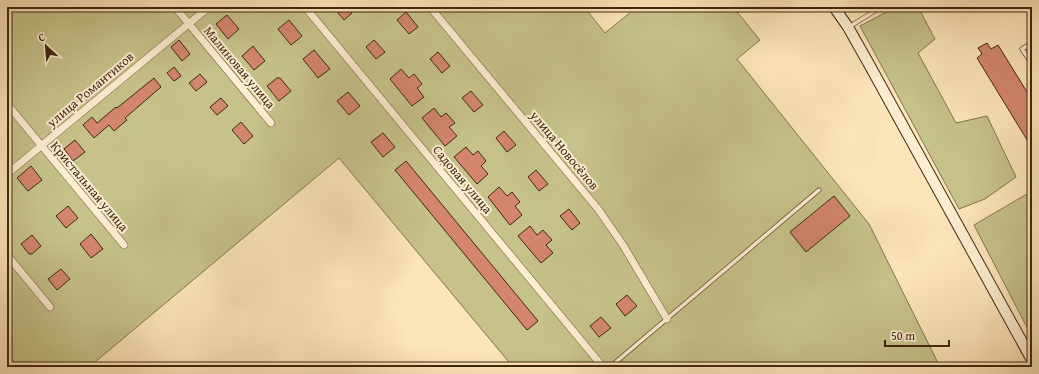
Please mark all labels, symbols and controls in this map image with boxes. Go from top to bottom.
street label: Малиновая улица [199,22,280,113]
north arrow [26,26,66,66]
text: С [35,28,48,46]
street label: улица Романтиков [42,47,138,132]
street label: улица Новосёлов [525,106,603,194]
street label: Кристальная улица [46,137,134,236]
street label: Садовая улица [428,141,497,218]
scale bar [885,322,949,348]
text: 50 m [891,327,915,344]

